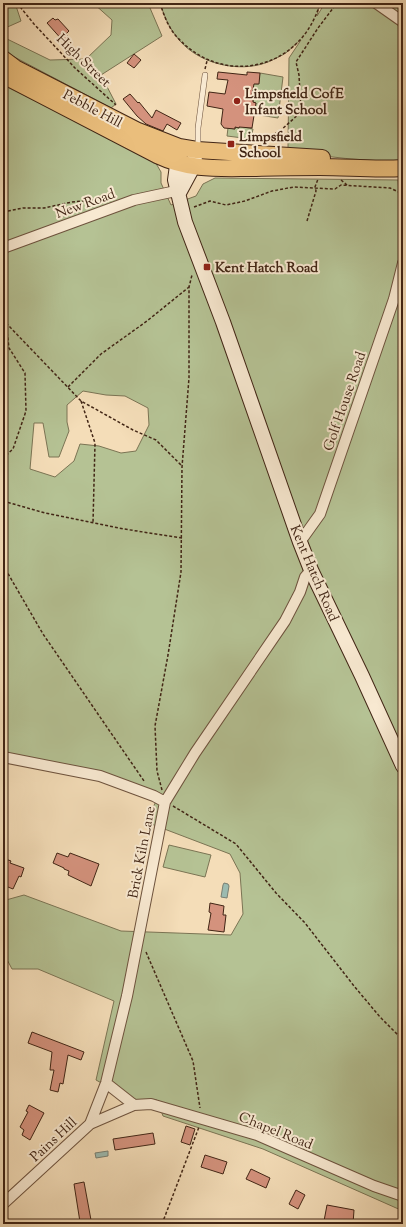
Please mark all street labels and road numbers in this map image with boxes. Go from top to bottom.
street label: High Street [51,30,115,93]
street label: Pebble Hill [59,86,125,134]
street label: New Road [53,185,118,225]
street label: Golf House Road [319,349,372,454]
street label: Kent Hatch Road [284,522,343,625]
street label: Brick Kiln Lane [124,804,162,900]
street label: Chapel Road [235,1108,315,1156]
street label: Pains Hill [26,1113,82,1167]

